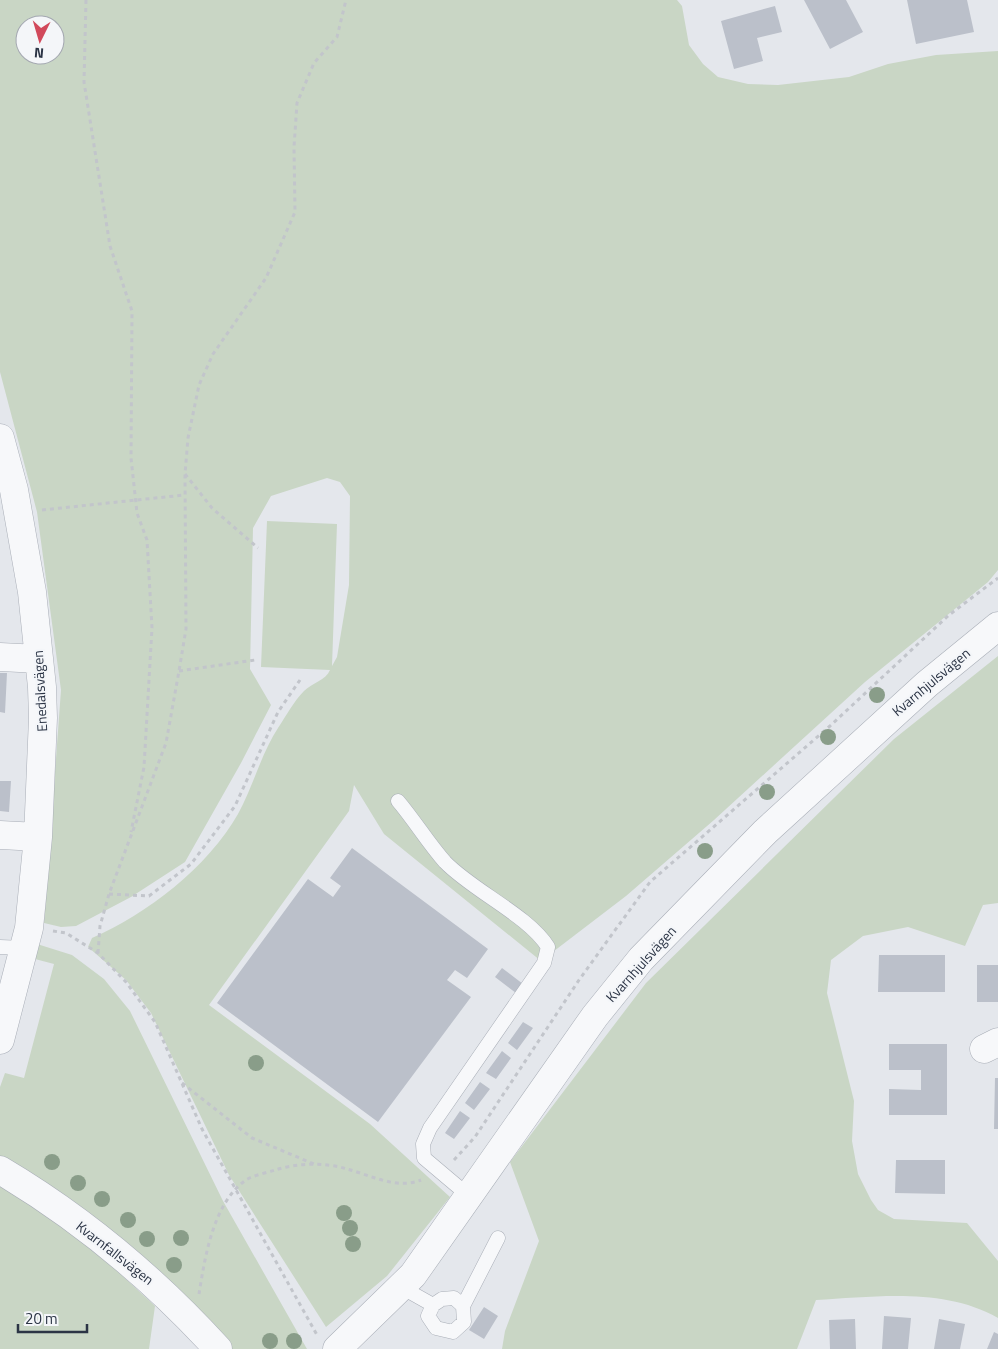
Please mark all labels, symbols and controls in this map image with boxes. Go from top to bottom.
north arrow [15,15,65,65]
text: N [33,43,45,64]
street label: Kvarnhjulsvägen [887,642,974,721]
street label: Enedalsvägen [27,650,52,732]
street label: Kvarnhjulsvägen [600,921,681,1007]
street label: Kvarnfallsvägen [72,1216,159,1290]
scale bar [18,1302,86,1334]
text: 20 m [25,1307,58,1330]

